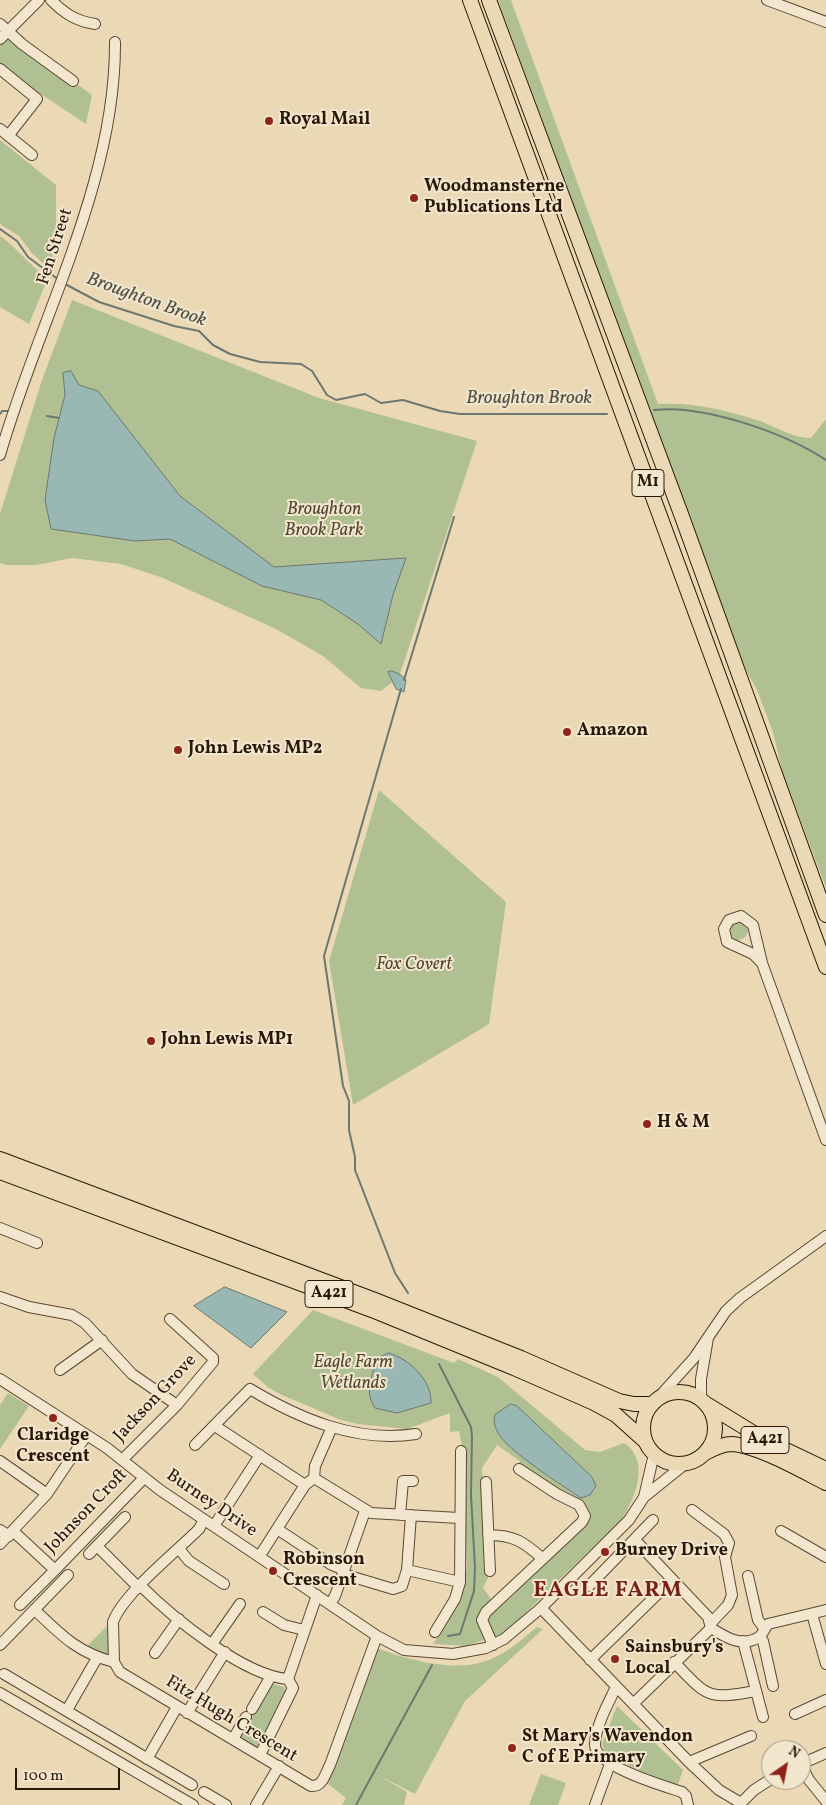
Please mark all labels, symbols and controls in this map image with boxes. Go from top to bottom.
place label: Royal Mail [279,110,370,132]
marker: Royal Mail [263,115,275,127]
place label: Woodmansterne Publications Ltd [424,177,564,220]
marker: Woodmansterne Publications Ltd [408,192,420,204]
street label: Fen Street [33,206,79,288]
water label: Broughton Brook [83,269,209,333]
water label: Broughton Brook [466,389,592,411]
road number: M1 [632,469,664,496]
park label: Broughton Brook Park [285,500,363,542]
place label: Amazon [577,721,648,743]
marker: Amazon [561,726,573,738]
place label: John Lewis MP2 [188,739,322,761]
marker: John Lewis MP2 [172,744,184,756]
park label: Fox Covert [376,955,452,977]
place label: John Lewis MP1 [161,1030,293,1052]
marker: John Lewis MP1 [145,1035,157,1047]
place label: H & M [657,1113,710,1135]
marker: H & M [641,1118,653,1130]
road number: A421 [305,1280,353,1308]
street label: Jackson Grove [110,1351,202,1447]
park label: Eagle Farm Wetlands [313,1353,393,1396]
marker: Claridge Crescent [47,1412,59,1424]
place label: Claridge Crescent [16,1426,90,1468]
road number: A421 [741,1426,789,1454]
street label: Johnson Croft [41,1465,133,1559]
street label: Burney Drive [161,1466,261,1542]
place label: Burney Drive [615,1541,728,1563]
marker: Burney Drive [599,1546,611,1558]
place label: Robinson Crescent [283,1550,365,1592]
marker: Robinson Crescent [267,1565,279,1577]
district label: EAGLE FARM [532,1579,684,1605]
place label: Sainsbury's Local [625,1638,724,1680]
marker: Sainsbury's Local [609,1653,621,1665]
street label: Fitz Hugh Crescent [161,1672,301,1768]
place label: St Mary's Wavendon C of E Primary [522,1727,693,1770]
north arrow [761,1740,811,1790]
marker: St Mary's Wavendon C of E Primary [506,1742,518,1754]
text: N [784,1742,803,1764]
scale bar [18,1758,122,1790]
text: 100 m [23,1766,63,1787]

